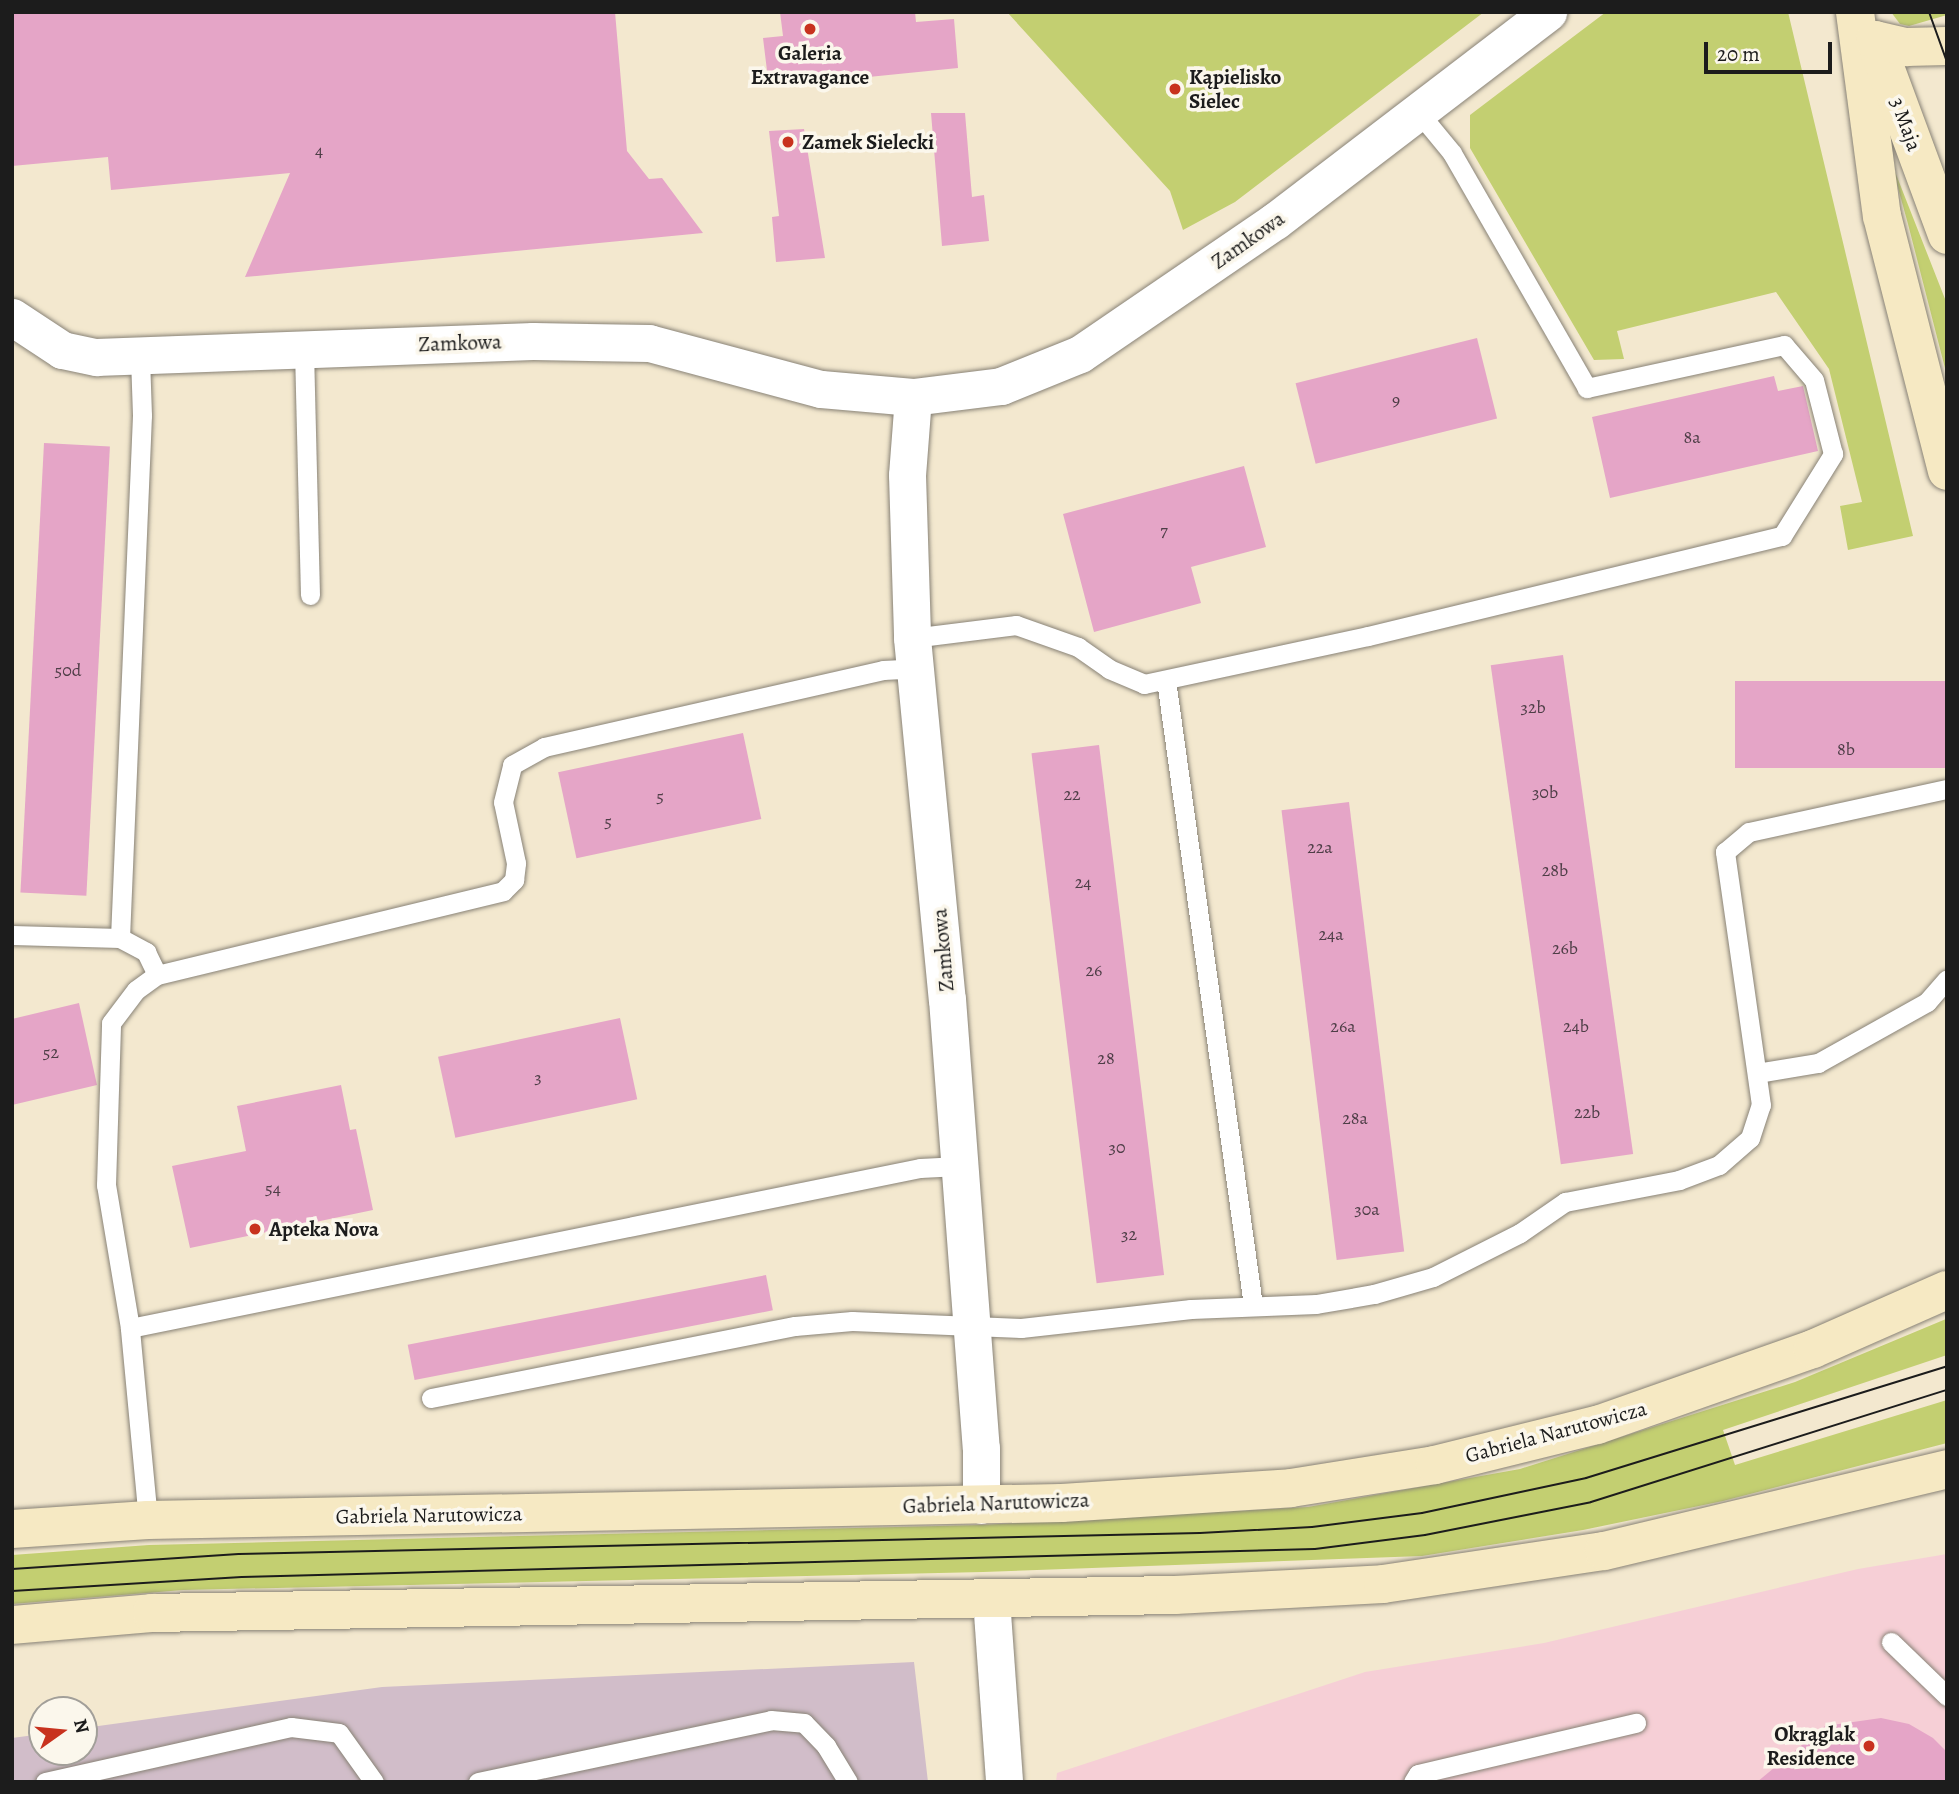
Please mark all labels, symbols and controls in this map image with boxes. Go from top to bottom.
marker: Galeria Extravagance [802,21,818,37]
scale bar [1707,28,1835,72]
place label: Galeria Extravagance [751,40,869,90]
text: 20 m [1717,40,1760,68]
place label: Kąpielisko Sielec [1189,64,1281,114]
marker: Kąpielisko Sielec [1167,81,1183,97]
street label: 3 Maja [1885,94,1927,154]
place label: Zamek Sielecki [802,129,934,155]
marker: Zamek Sielecki [780,134,796,150]
house number: 4 [315,139,323,161]
street label: Zamkowa [1207,206,1289,274]
street label: Zamkowa [418,329,502,357]
house number: 9 [1392,389,1400,411]
house number: 8a [1683,426,1701,448]
house number: 7 [1160,519,1168,541]
house number: 50d [55,659,81,681]
house number: 32b [1520,696,1546,718]
house number: 8b [1837,738,1855,760]
house number: 30b [1532,781,1558,803]
house number: 22 [1063,783,1081,805]
house number: 5 [656,785,664,807]
house number: 5 [604,810,612,832]
house number: 22a [1307,836,1333,858]
house number: 28b [1542,859,1568,881]
house number: 24 [1075,871,1091,893]
street label: Zamkowa [927,907,959,993]
house number: 24a [1318,923,1344,945]
house number: 26b [1552,937,1578,959]
house number: 26 [1086,959,1102,981]
house number: 26a [1330,1015,1356,1037]
house number: 24b [1563,1015,1589,1037]
house number: 52 [43,1041,59,1063]
house number: 28 [1097,1047,1115,1069]
house number: 3 [534,1066,542,1088]
house number: 22b [1574,1101,1600,1123]
house number: 28a [1342,1107,1368,1129]
house number: 30 [1108,1136,1126,1158]
house number: 54 [265,1177,281,1199]
house number: 30a [1354,1198,1380,1220]
place label: Apteka Nova [269,1216,379,1242]
marker: Apteka Nova [247,1221,263,1237]
house number: 32 [1121,1223,1137,1245]
street label: Gabriela Narutowicza [1463,1396,1649,1468]
street label: Gabriela Narutowicza [902,1487,1090,1519]
street label: Gabriela Narutowicza [335,1501,523,1529]
north arrow [28,1696,98,1766]
text: N [67,1716,96,1736]
place label: Okrąglak Residence [1767,1721,1855,1771]
marker: Okrąglak Residence [1861,1738,1877,1754]

